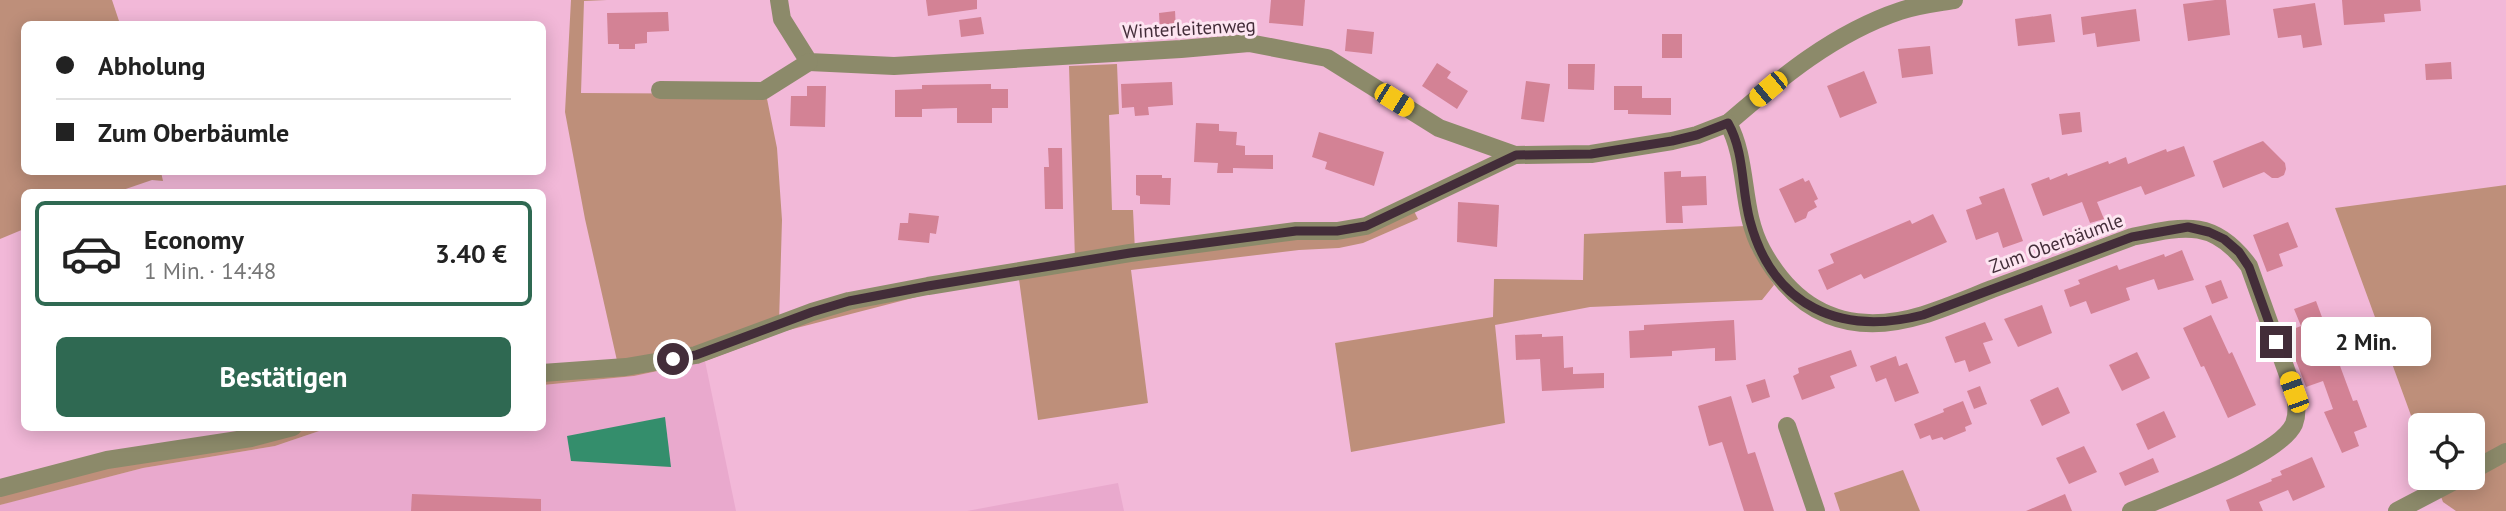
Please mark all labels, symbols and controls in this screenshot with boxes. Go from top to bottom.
street label: Winterleitenweg [1122,13,1256,43]
text: Abholung [98,49,206,82]
car [1746,67,1791,111]
car [1371,80,1418,120]
text: Zum Oberbäumle [98,116,289,149]
street label: Zum Oberbäumle [1986,208,2126,278]
icon: car [60,222,123,285]
text: Economy [144,223,244,256]
text: 3.40 € [435,237,507,270]
text: 1 Min. · 14:48 [144,256,276,285]
callout: 2 Min. [2300,318,2430,366]
route end [2260,326,2292,358]
text: 2 Min. [2335,327,2397,356]
button: Bestätigen [56,337,511,417]
route start [657,343,689,375]
car [2277,369,2312,415]
map controls [2408,413,2485,490]
button: locate [2408,413,2485,490]

